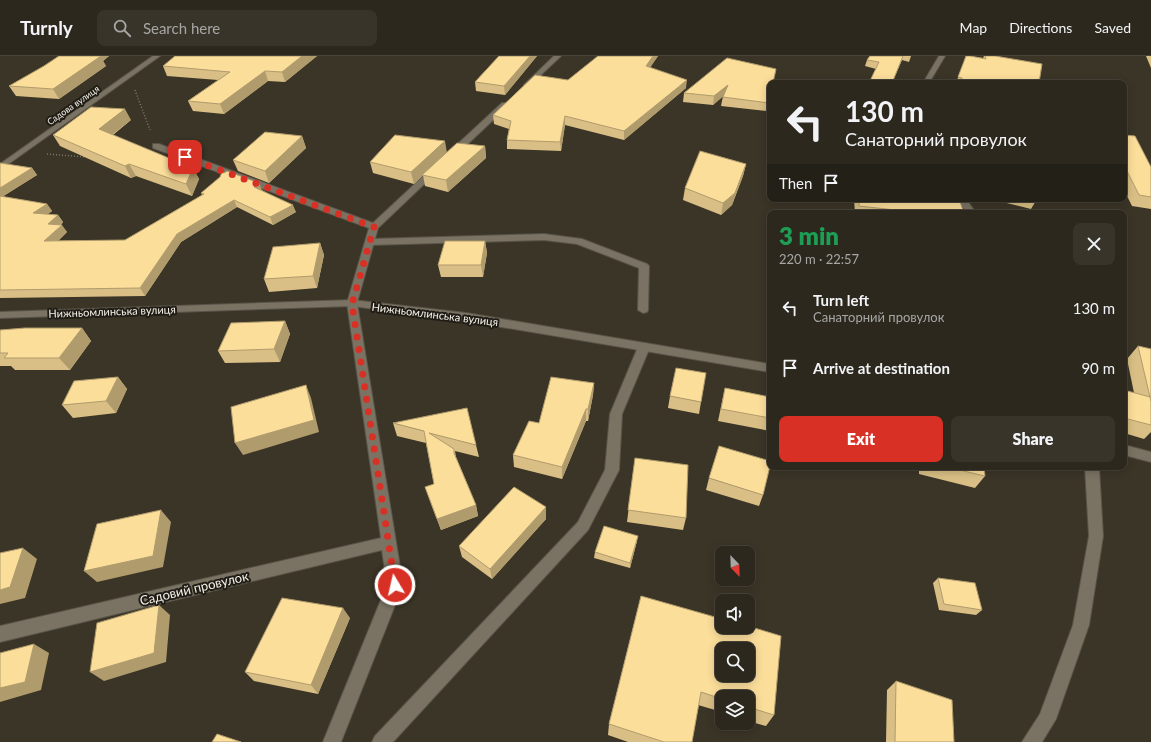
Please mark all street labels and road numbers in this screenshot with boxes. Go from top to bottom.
street label: Садова вулиця [45,83,101,127]
street label: Нижньомлинська вулиця [371,300,499,328]
street label: Нижньомлинська вулиця [48,302,176,320]
street label: Садовий провулок [138,568,250,608]

